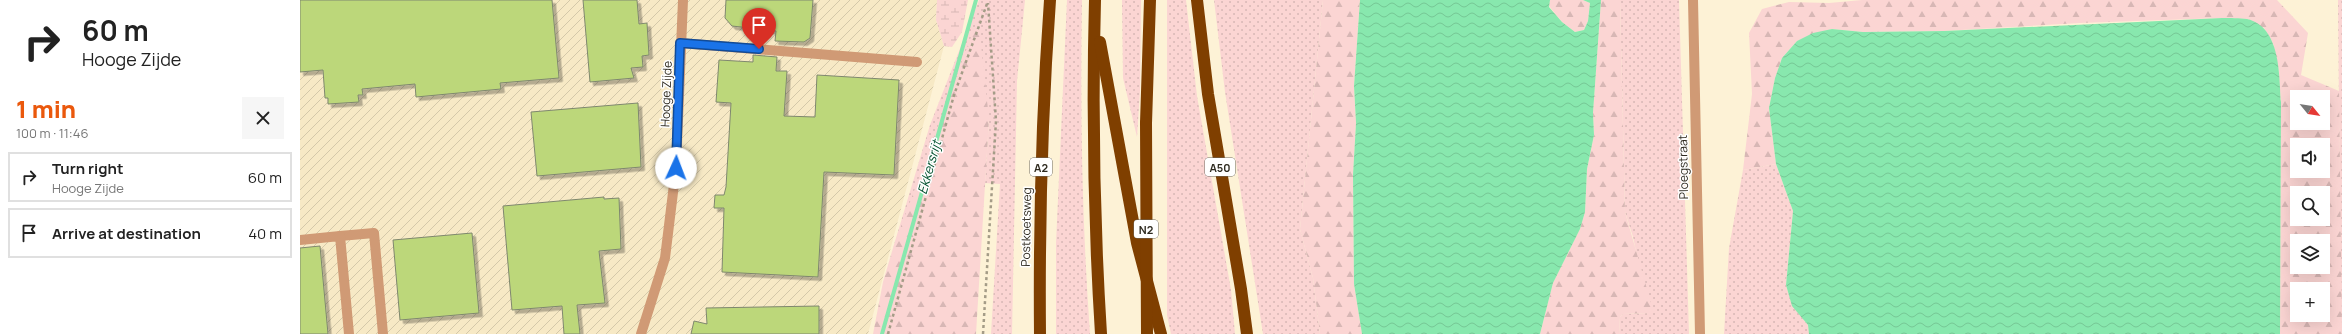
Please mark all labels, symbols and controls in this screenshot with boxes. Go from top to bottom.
pin [742,8,776,49]
text: 60 m [82,11,149,49]
icon: arrive [748,14,770,36]
icon: right [16,16,68,68]
text: Hooge Zijde [82,47,181,71]
street label: Hooge Zijde [656,61,676,127]
north arrow [2290,90,2330,130]
map controls [2290,90,2330,322]
text: 1 min [16,92,76,125]
button: close [242,97,284,139]
text: 100 m · 11:46 [16,124,88,142]
street label: Ploegstraat [1674,134,1692,199]
water label: Ekkersrijt [913,136,946,196]
button: sound [2290,138,2330,178]
position arrow [655,147,697,189]
text: Turn right [52,158,123,179]
road number: A2 [1030,158,1052,176]
road number: A50 [1205,158,1235,176]
icon: right [18,166,40,188]
text: 60 m [248,167,282,188]
text: Hooge Zijde [52,179,124,197]
button: search [2290,186,2330,226]
street label: Postkoetsweg [1017,187,1035,267]
road number: N2 [1134,220,1158,238]
icon: arrive [18,222,40,244]
text: Arrive at destination [52,223,201,244]
text: 40 m [248,223,282,244]
button: layers [2290,234,2330,274]
button: + [2290,282,2330,322]

